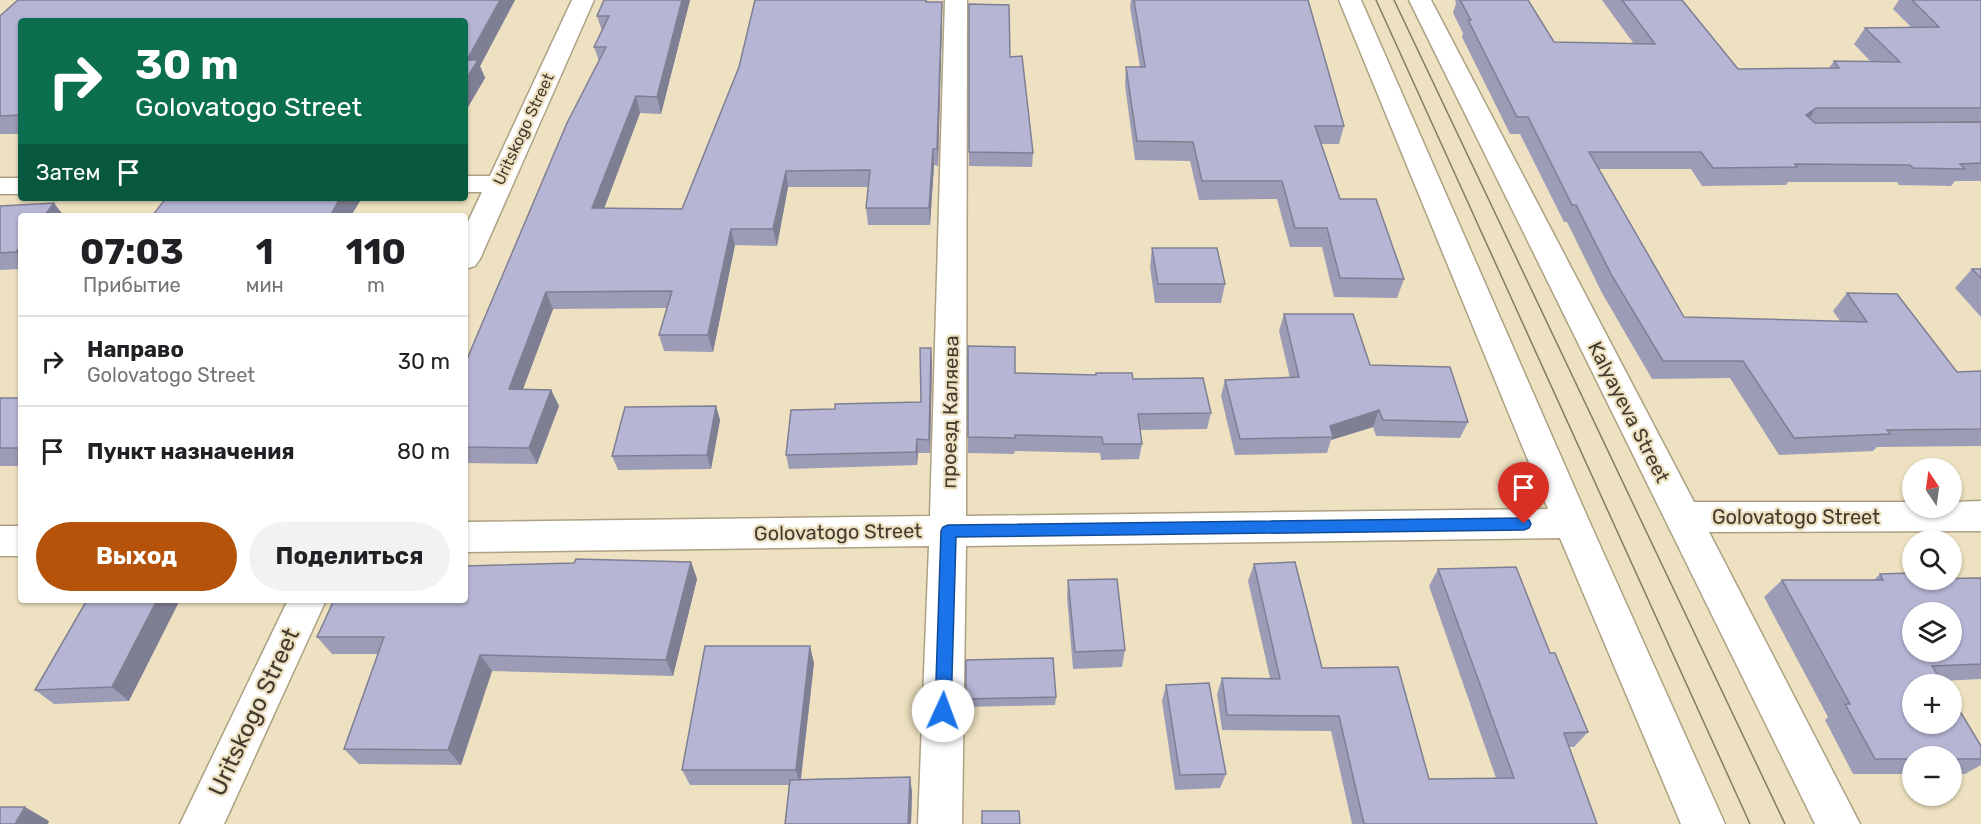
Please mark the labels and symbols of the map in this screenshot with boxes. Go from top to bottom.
street label: Uritskogo Street [489,70,558,188]
street label: проезд Каляева [937,335,963,489]
street label: Kalyayeva Street [1583,337,1675,487]
north arrow [1902,458,1962,518]
pin [1498,462,1549,524]
street label: Golovatogo Street [1712,505,1880,529]
street label: Golovatogo Street [754,519,922,545]
street label: Uritskogo Street [203,623,305,801]
position arrow [911,679,975,743]

